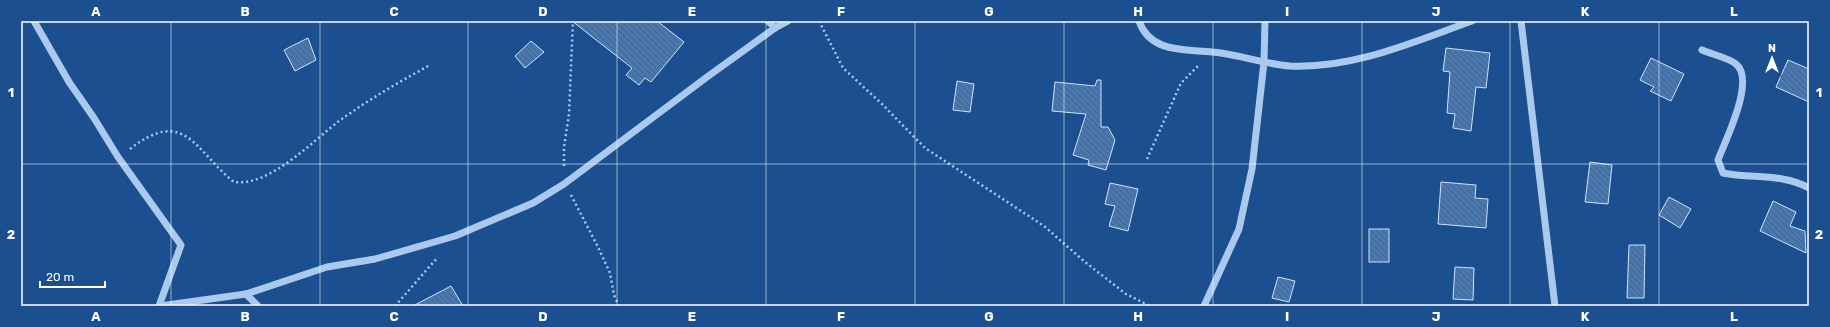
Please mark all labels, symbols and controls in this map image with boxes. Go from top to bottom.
text: A [91,4,101,19]
text: B [240,4,250,19]
text: C [389,4,399,19]
text: D [538,4,548,19]
text: E [688,4,696,19]
text: F [837,4,845,19]
text: G [984,4,994,19]
text: H [1133,4,1143,19]
text: I [1285,4,1289,19]
text: J [1432,4,1440,19]
text: K [1581,4,1590,19]
text: L [1730,4,1738,19]
north arrow [1752,38,1792,78]
text: N [1768,42,1776,55]
text: 1 [8,85,14,100]
text: 1 [1816,85,1822,100]
text: 2 [7,227,15,242]
text: 2 [1815,227,1823,242]
scale bar [40,263,105,289]
text: 20 m [46,270,74,284]
text: A [91,309,101,324]
text: B [240,309,250,324]
text: C [389,309,399,324]
text: D [538,309,548,324]
text: E [688,309,696,324]
text: F [837,309,845,324]
text: G [984,309,994,324]
text: H [1133,309,1143,324]
text: I [1285,309,1289,324]
text: J [1432,309,1440,324]
text: K [1581,309,1590,324]
text: L [1730,309,1738,324]

